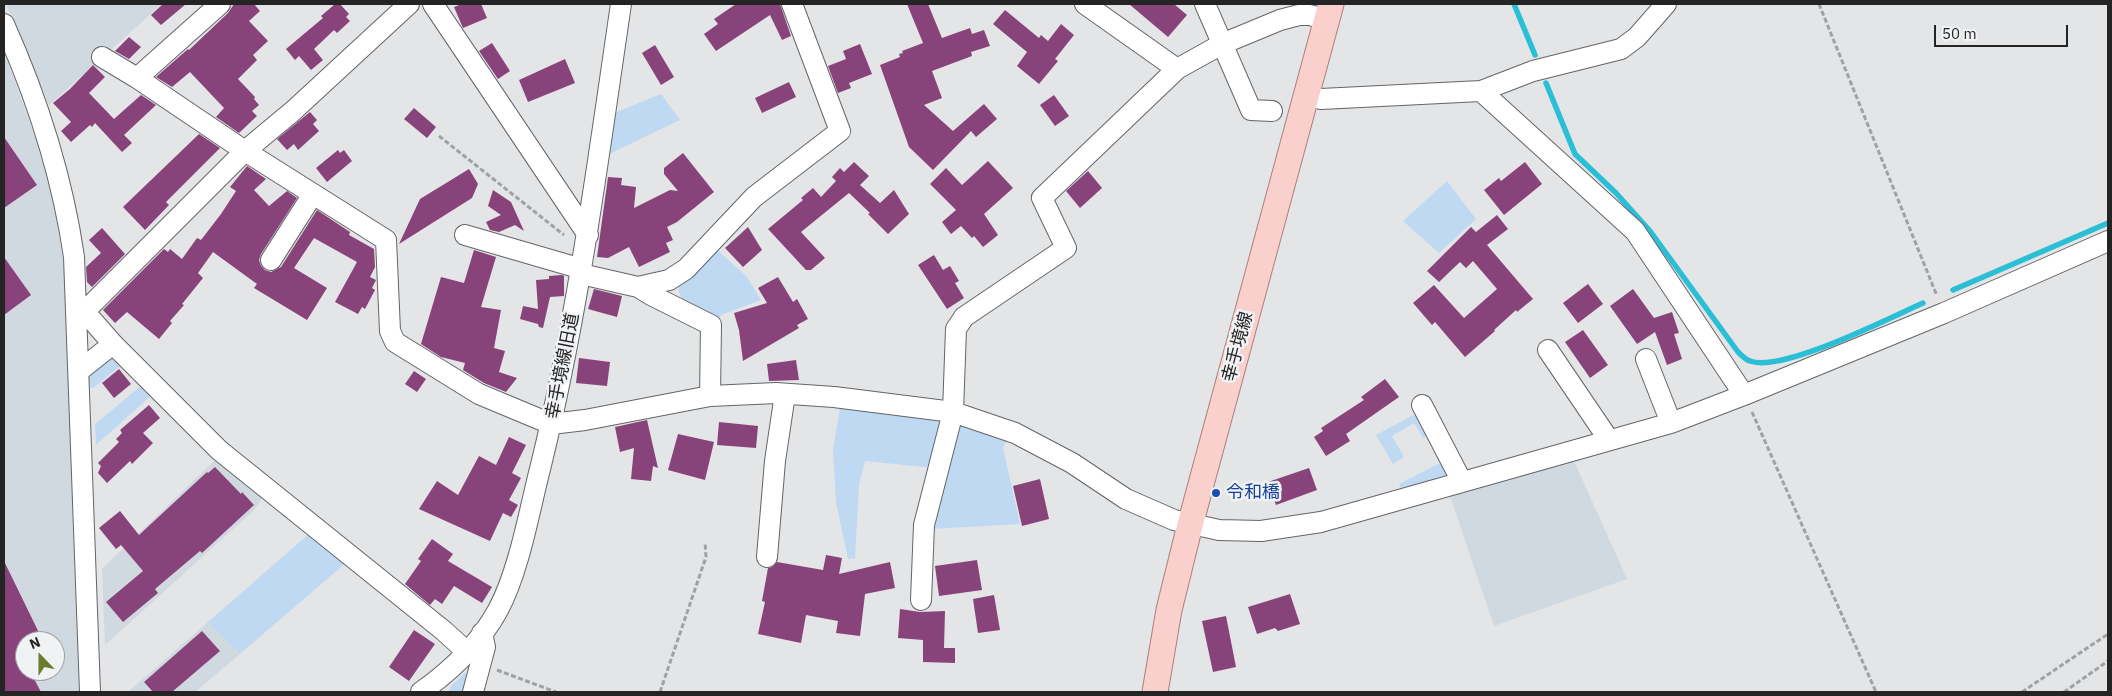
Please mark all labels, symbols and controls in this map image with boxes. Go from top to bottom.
scale bar [1937,15,2071,47]
text: 50 m [1942,24,1977,43]
street label: 幸手境線 [1218,309,1258,385]
street label: 幸手境線旧道 [542,311,584,421]
place label: 令和橋 [1226,482,1280,504]
marker: 令和橋 [1210,487,1222,499]
north arrow [15,631,65,681]
text: N [27,633,43,653]

